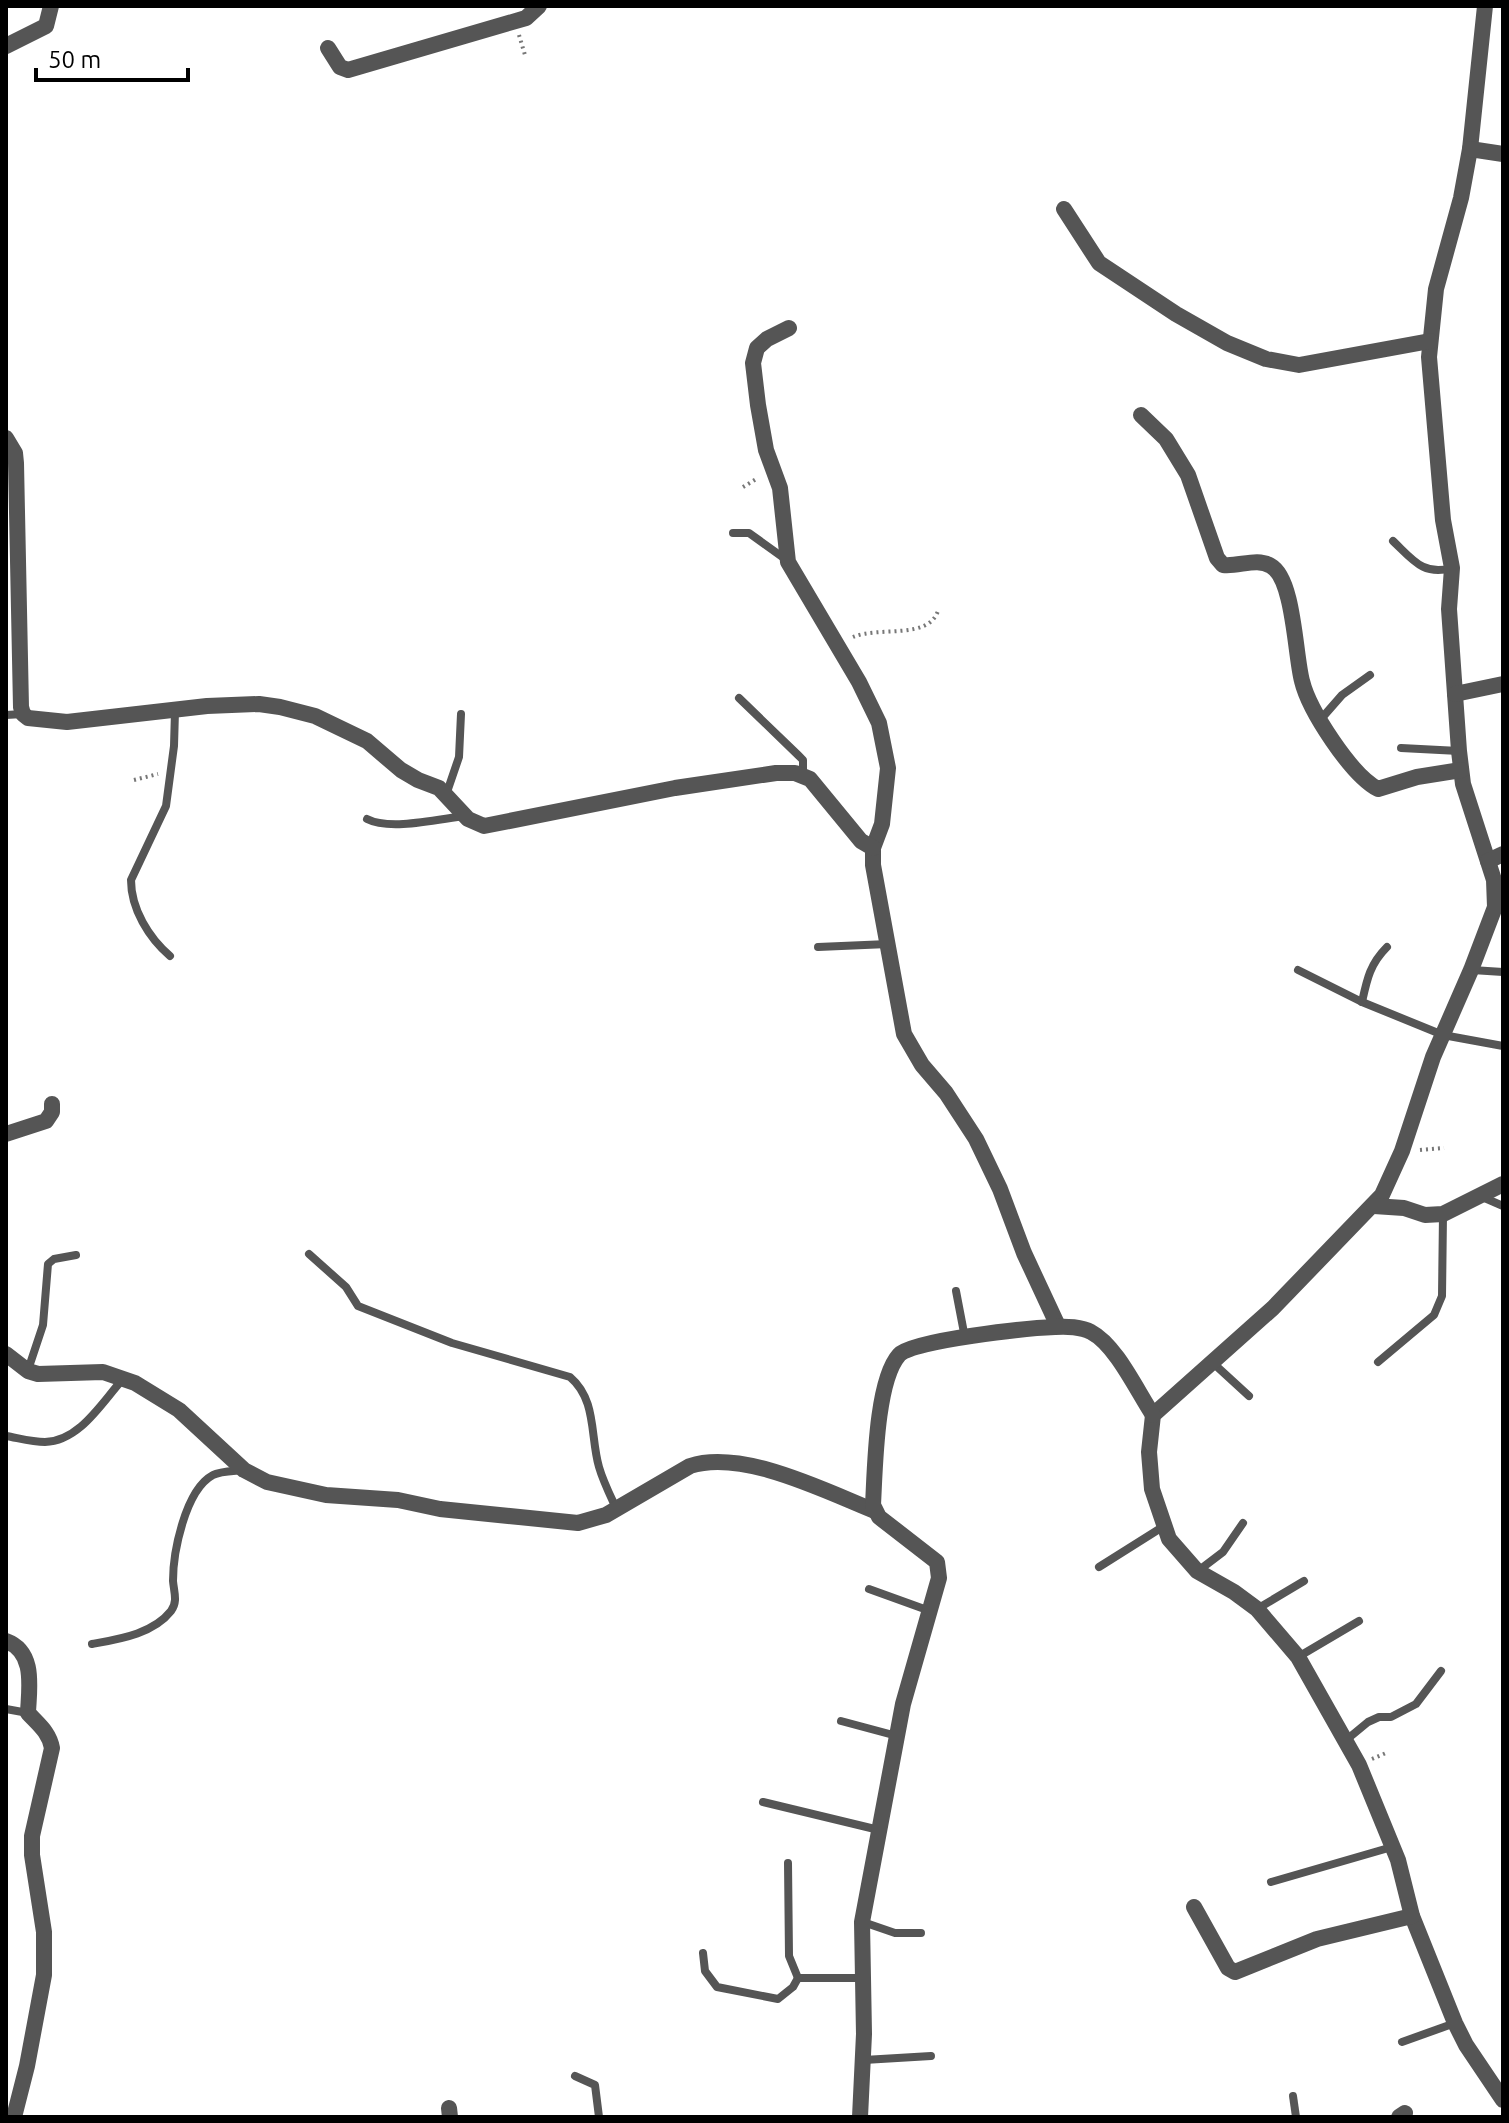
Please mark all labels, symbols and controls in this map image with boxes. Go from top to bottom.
scale bar [36,32,188,82]
text: 50 m [48,46,101,73]

